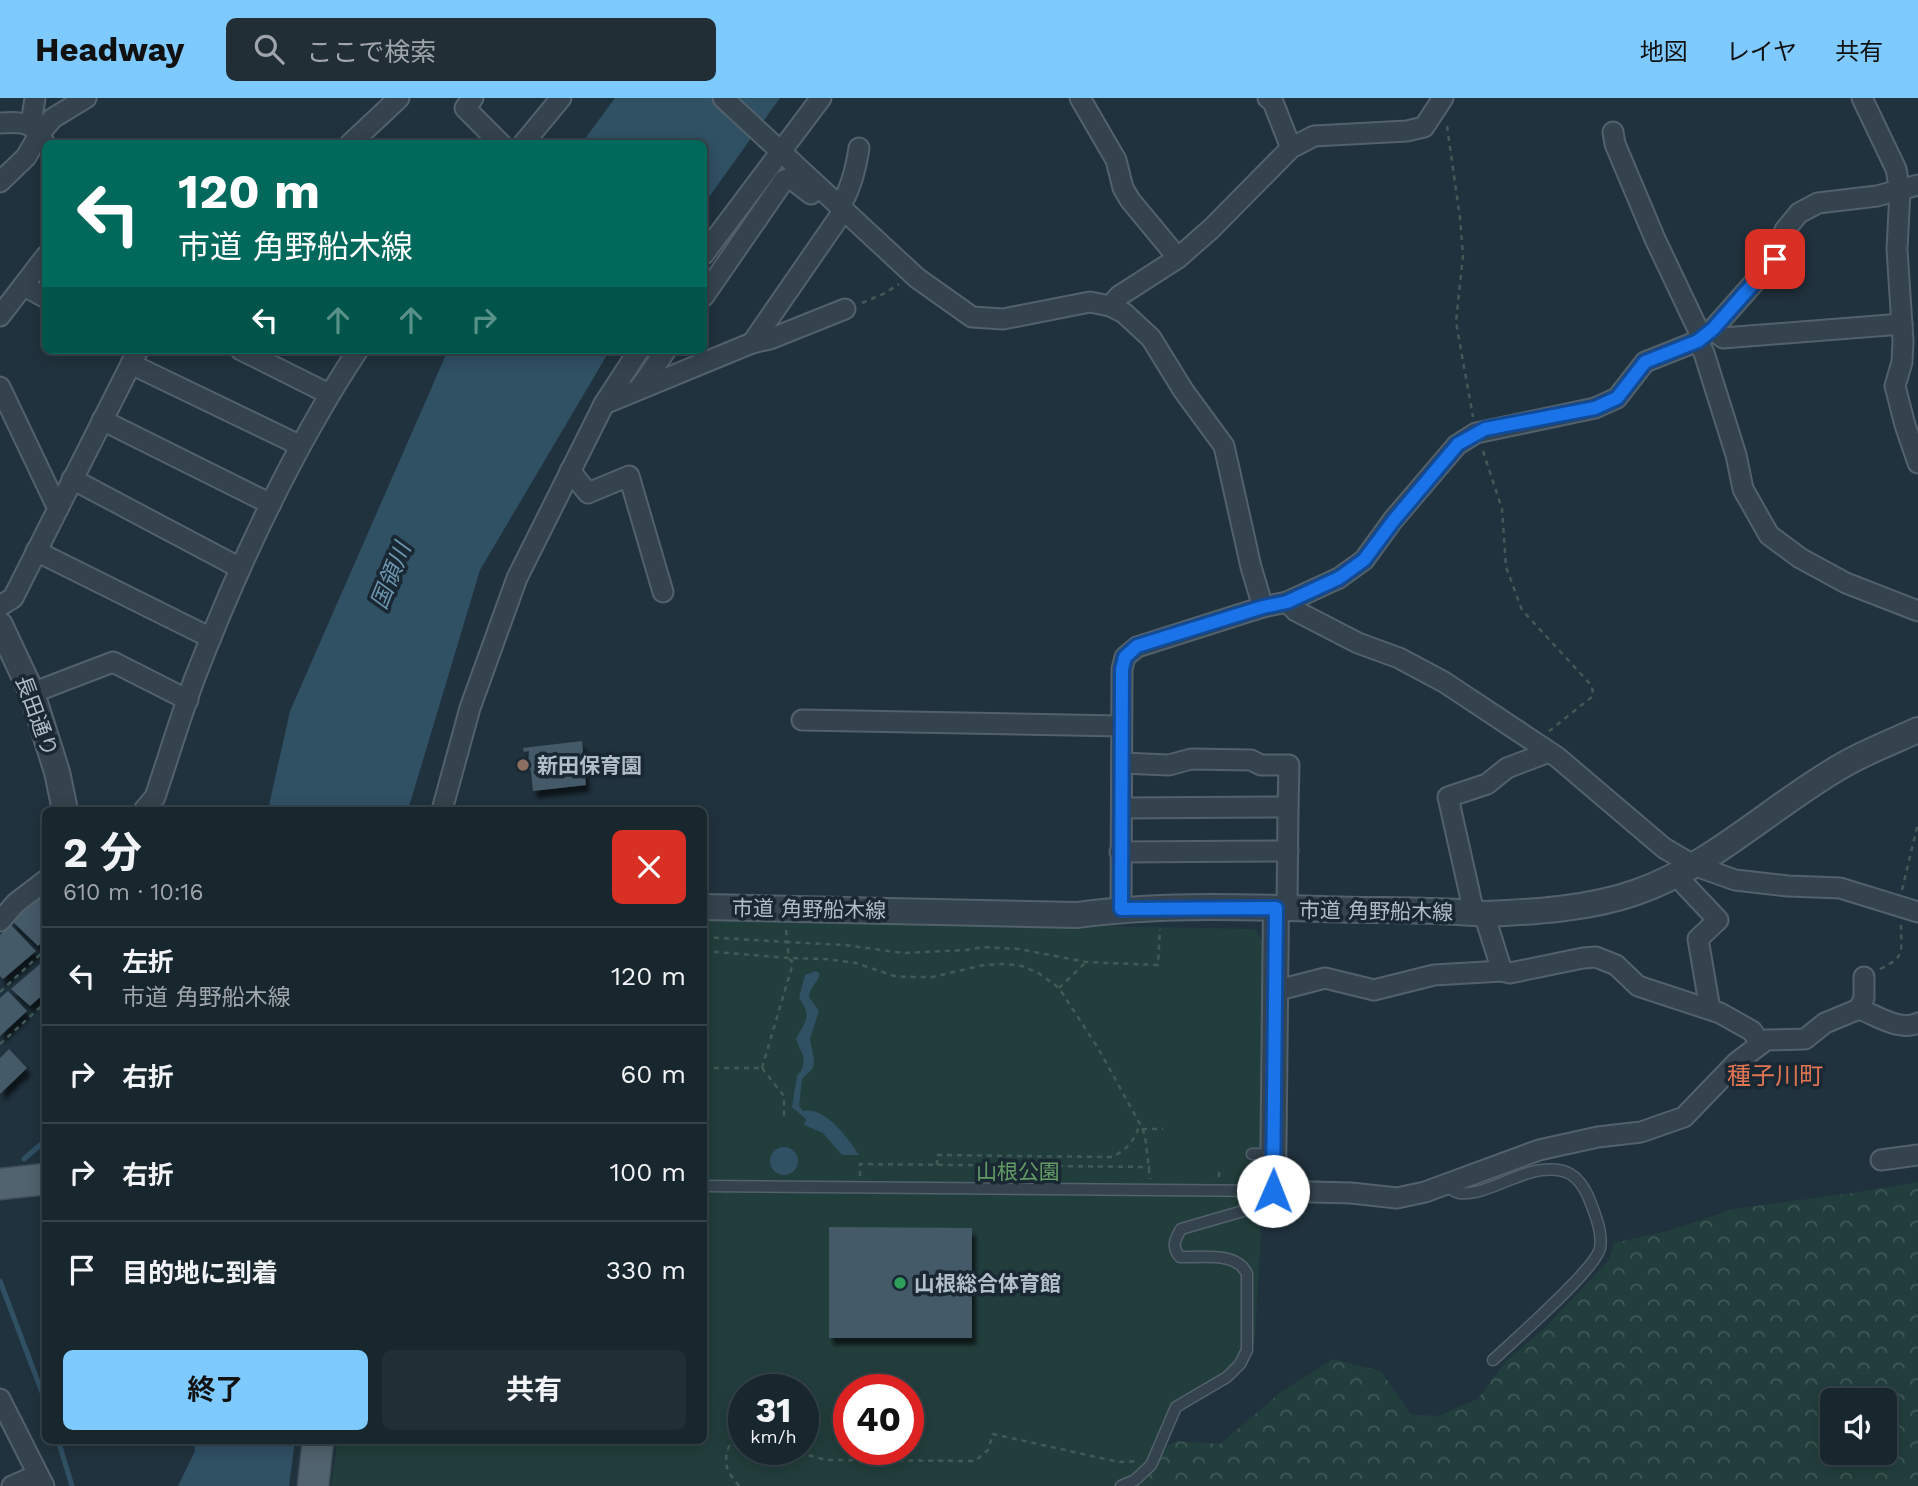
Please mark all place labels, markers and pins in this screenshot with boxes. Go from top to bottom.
pin [1745,229,1805,289]
place label: 新田保育園 [537,753,642,778]
marker: 新田保育園 [515,757,531,773]
place label: 山根総合体育館 [914,1271,1061,1296]
marker: 山根総合体育館 [892,1275,908,1291]

